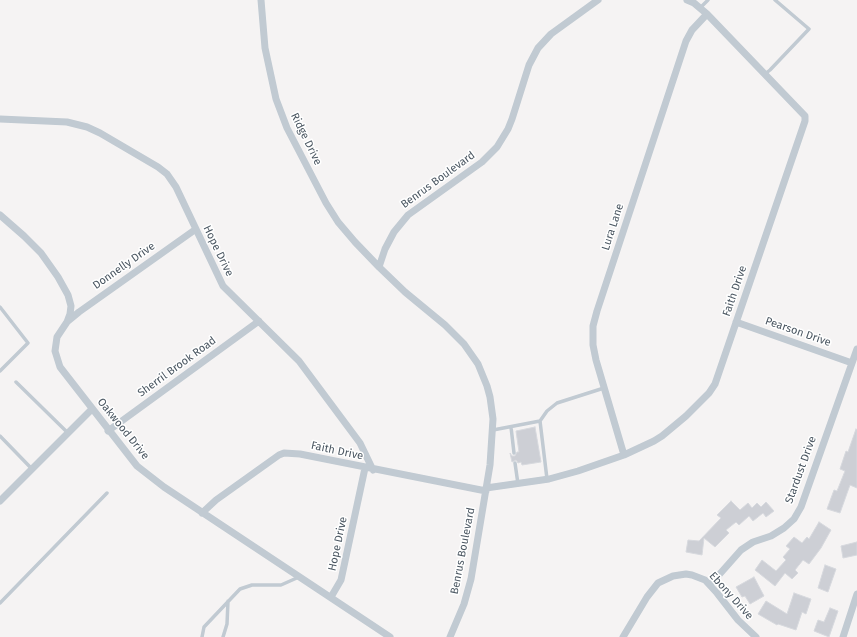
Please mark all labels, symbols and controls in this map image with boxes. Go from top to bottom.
street label: Ridge Drive [288,111,324,167]
street label: Benrus Boulevard [398,149,478,211]
street label: Lura Lane [599,202,627,252]
street label: Hope Drive [200,223,236,279]
street label: Donnelly Drive [90,240,158,292]
street label: Faith Drive [720,264,750,318]
street label: Pearson Drive [763,315,833,349]
street label: Sherril Brook Road [135,334,219,400]
street label: Oakwood Drive [94,396,152,462]
street label: Stardust Drive [783,435,819,505]
street label: Faith Drive [310,439,364,463]
street label: Benrus Boulevard [448,506,478,596]
street label: Hope Drive [326,516,350,572]
street label: Ebony Drive [706,570,756,622]

